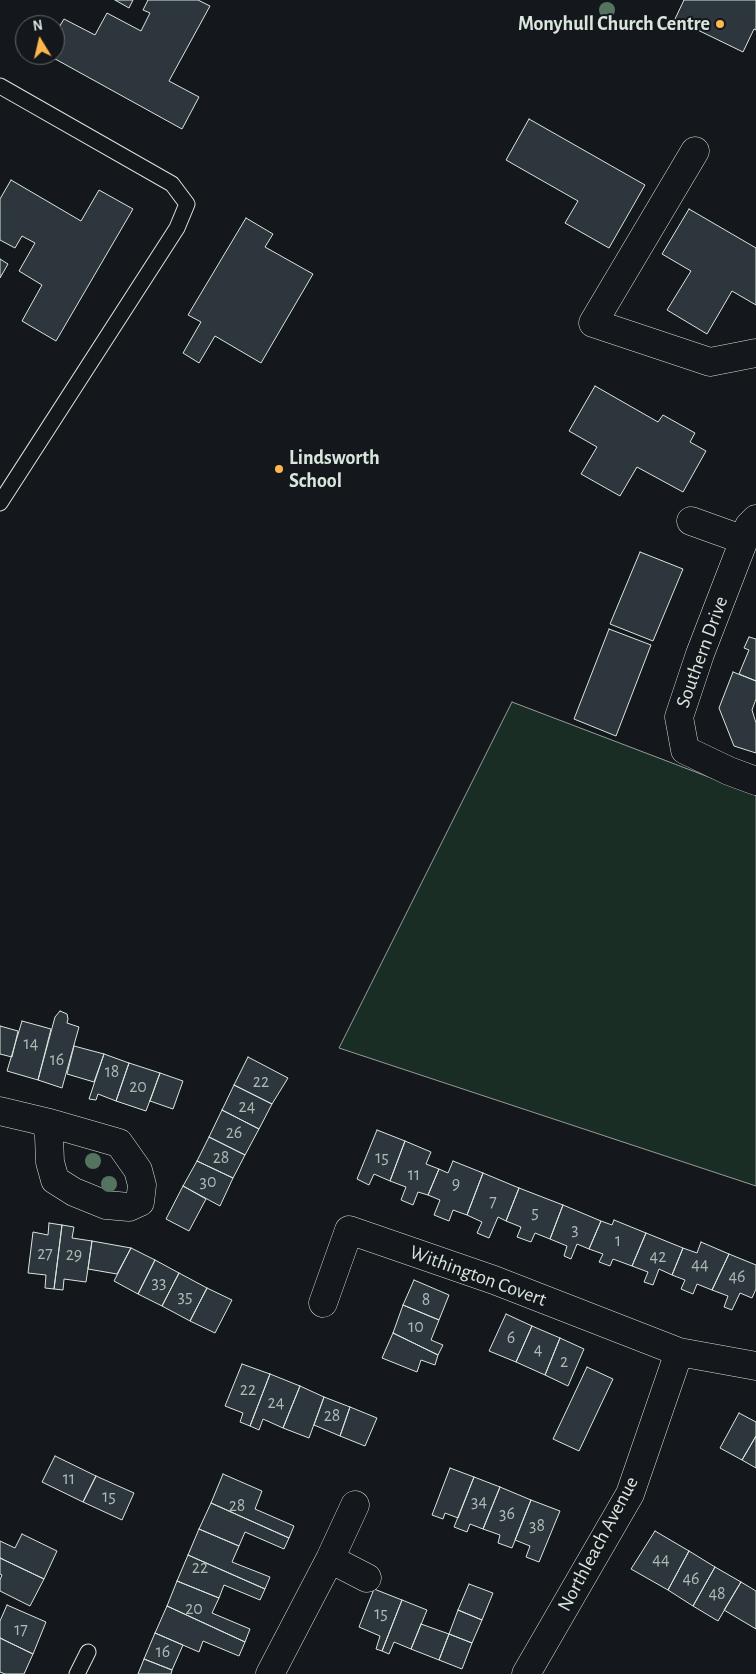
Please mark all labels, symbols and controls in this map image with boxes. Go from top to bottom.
place label: Monyhull Church Centre [518,12,710,36]
north arrow [15,15,65,65]
text: N [32,18,44,34]
marker: Monyhull Church Centre [714,18,726,30]
place label: Lindsworth School [289,446,380,493]
marker: Lindsworth School [273,463,285,475]
street label: Southern Drive [671,593,733,711]
house number: 14 [24,1033,38,1055]
house number: 16 [50,1049,64,1071]
house number: 18 [105,1061,119,1083]
house number: 22 [253,1071,269,1093]
house number: 20 [129,1076,147,1098]
house number: 24 [239,1096,255,1118]
house number: 26 [226,1122,242,1144]
house number: 28 [213,1147,229,1169]
house number: 15 [375,1147,389,1169]
house number: 11 [408,1164,420,1186]
house number: 30 [200,1171,216,1193]
house number: 9 [452,1173,460,1195]
house number: 7 [489,1191,497,1213]
house number: 5 [531,1202,539,1224]
house number: 3 [571,1219,579,1241]
house number: 1 [615,1230,621,1252]
street label: Withington Covert [406,1240,550,1312]
house number: 27 [37,1243,53,1265]
house number: 29 [66,1244,82,1266]
house number: 42 [650,1246,666,1268]
house number: 44 [691,1254,709,1276]
house number: 46 [728,1266,746,1288]
house number: 33 [152,1272,166,1294]
house number: 35 [178,1286,192,1308]
house number: 8 [422,1289,430,1311]
house number: 10 [408,1316,424,1338]
house number: 6 [507,1327,515,1349]
house number: 4 [534,1339,542,1361]
house number: 2 [560,1351,568,1373]
house number: 22 [240,1379,256,1401]
house number: 24 [268,1392,284,1414]
house number: 28 [324,1405,340,1427]
house number: 11 [63,1468,75,1490]
street label: Northleach Avenue [552,1472,644,1616]
house number: 15 [102,1486,116,1508]
house number: 34 [471,1491,487,1513]
house number: 28 [229,1495,245,1517]
house number: 36 [499,1503,515,1525]
house number: 38 [529,1515,545,1537]
house number: 44 [652,1549,670,1571]
house number: 22 [192,1557,208,1579]
house number: 46 [682,1568,700,1590]
house number: 48 [708,1583,726,1605]
house number: 20 [185,1598,203,1620]
house number: 15 [374,1603,388,1625]
house number: 17 [14,1619,28,1641]
house number: 16 [156,1641,170,1663]

